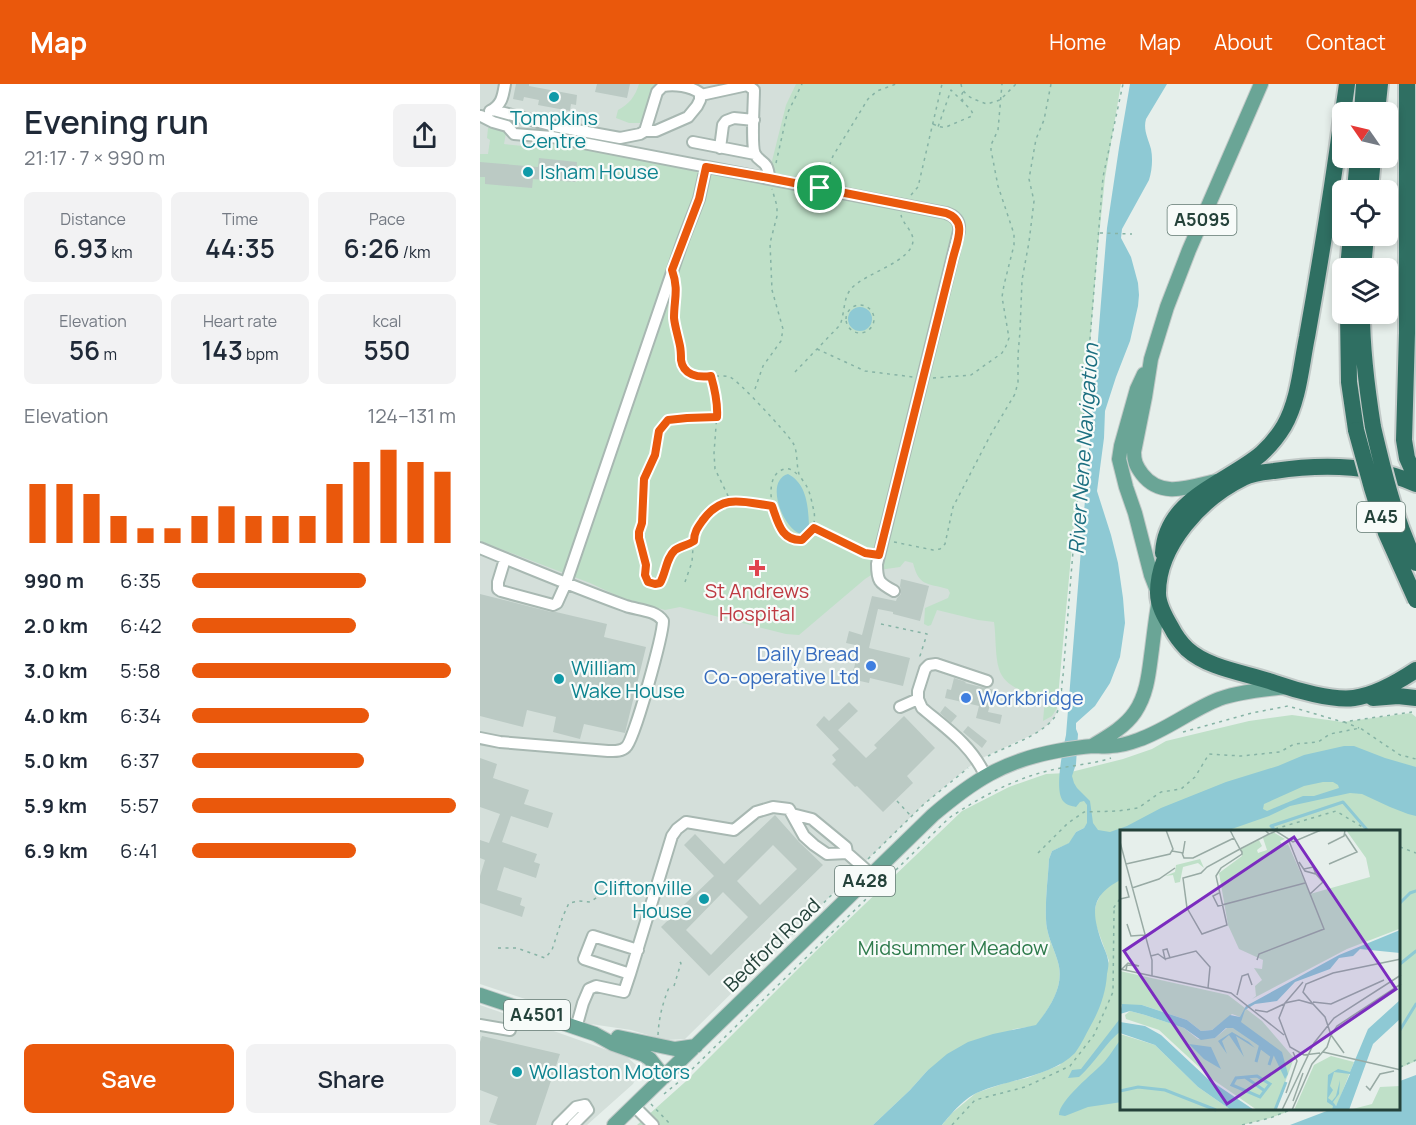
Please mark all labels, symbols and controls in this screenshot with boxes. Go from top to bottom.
text: Map [30,23,87,61]
text: Home [1049,28,1106,56]
text: Map [1139,28,1181,56]
text: About [1214,28,1273,56]
text: Contact [1306,28,1386,56]
marker: Tompkins Centre [547,90,561,104]
text: Evening run [24,99,209,144]
north arrow [1332,102,1398,168]
map controls [1332,102,1398,324]
button: share [393,104,456,167]
place label: Tompkins Centre [510,104,598,154]
text: 21:17 · 7 × 990 m [24,144,165,171]
place label: Isham House [540,158,659,185]
pin [794,162,845,213]
marker: Isham House [521,165,535,179]
icon: arrive [803,171,836,204]
button: locate [1332,180,1398,246]
road number: A5095 [1168,205,1236,235]
text: Distance [60,208,126,230]
text: Time [222,208,258,230]
text: Pace [369,208,405,230]
text: 6.93 [53,230,108,266]
text: 44:35 [205,230,275,266]
text: 6:26 [343,230,400,266]
text: km [108,241,133,263]
text: /km [400,241,431,263]
button: layers [1332,258,1398,324]
text: Elevation [59,310,127,332]
text: Heart rate [203,310,277,332]
text: kcal [372,310,402,332]
text: 56 [69,332,100,368]
text: 143 [201,332,243,368]
text: 550 [363,332,411,368]
water label: River Nene Navigation [1062,341,1104,555]
text: m [100,343,117,365]
text: bpm [243,343,279,365]
text: Elevation [24,402,108,429]
text: 124–131 m [367,402,456,429]
road number: A45 [1357,502,1405,532]
marker: St Andrews Hospital [748,559,766,577]
text: 990 m [24,567,84,594]
text: 6:35 [120,567,161,594]
place label: St Andrews Hospital [705,577,809,627]
text: 2.0 km [24,612,88,639]
text: 6:42 [120,612,162,639]
place label: Daily Bread Co-operative Ltd [704,640,859,690]
place label: William Wake House [571,654,685,704]
text: 3.0 km [24,657,88,684]
text: 5:58 [120,657,161,684]
marker: Daily Bread Co-operative Ltd [864,659,878,673]
marker: William Wake House [552,672,566,686]
place label: Workbridge [978,684,1084,711]
marker: Workbridge [959,691,973,705]
text: 4.0 km [24,702,88,729]
text: 6:34 [120,702,161,729]
text: 5.0 km [24,747,88,774]
text: 6:37 [120,747,160,774]
text: 5.9 km [24,792,87,819]
text: 5:57 [120,792,159,819]
inset map [1120,830,1401,1110]
text: 6.9 km [24,837,88,864]
text: 6:41 [120,837,158,864]
road number: A428 [835,866,895,896]
place label: Cliftonville House [594,874,692,924]
marker: Cliftonville House [697,892,711,906]
street label: Bedford Road [717,892,826,998]
park label: Midsummer Meadow [858,934,1048,961]
road number: A4501 [504,1000,570,1030]
button: Save [24,1044,234,1113]
button: Share [246,1044,456,1113]
place label: Wollaston Motors [529,1058,690,1085]
marker: Wollaston Motors [510,1065,524,1079]

